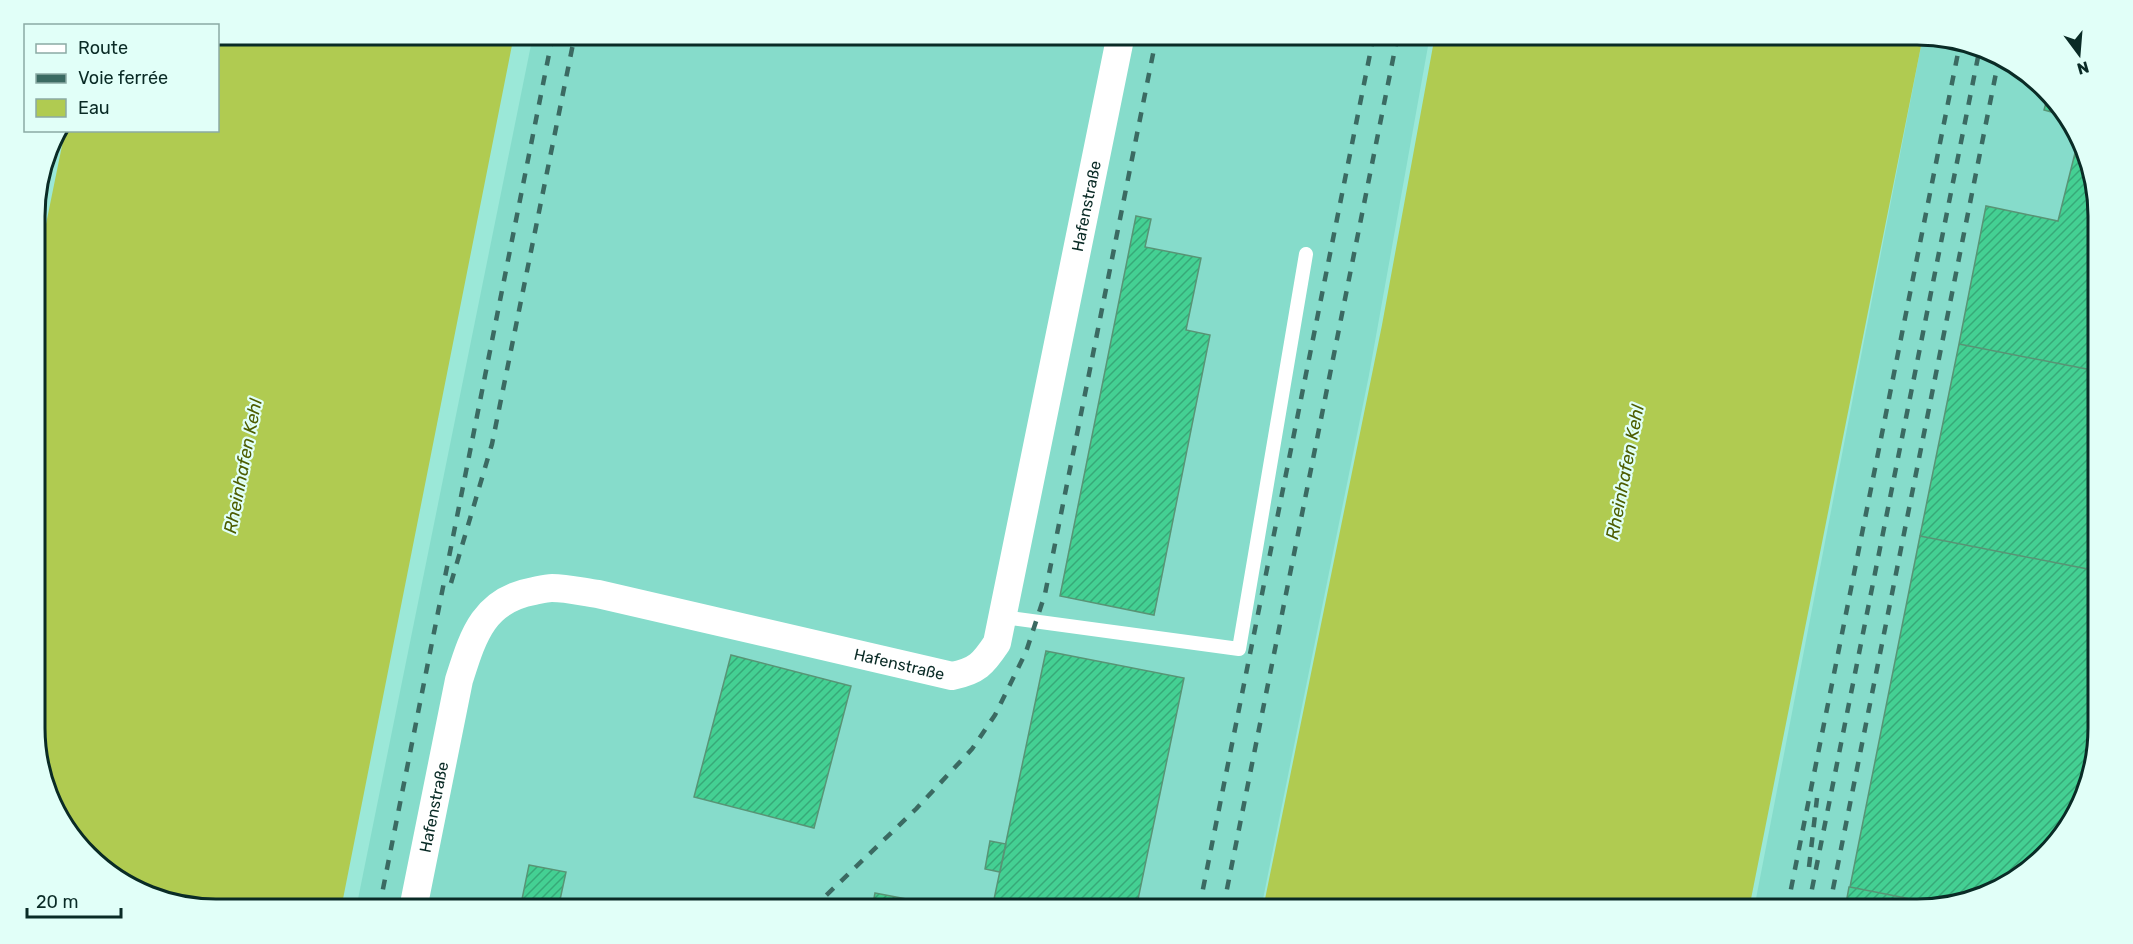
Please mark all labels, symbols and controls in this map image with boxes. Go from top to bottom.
legend [24,24,219,132]
north arrow [2049,24,2109,84]
text: Route [78,37,128,59]
text: N [2075,57,2091,79]
text: Voie ferrée [78,67,168,89]
text: Eau [78,97,110,119]
street label: Hafenstraße [1067,159,1105,253]
water label: Rheinhafen Kehl [219,396,267,535]
water label: Rheinhafen Kehl [1601,402,1649,541]
street label: Hafenstraße [852,644,947,683]
street label: Hafenstraße [415,760,452,854]
scale bar [27,881,122,919]
text: 20 m [36,891,78,913]

